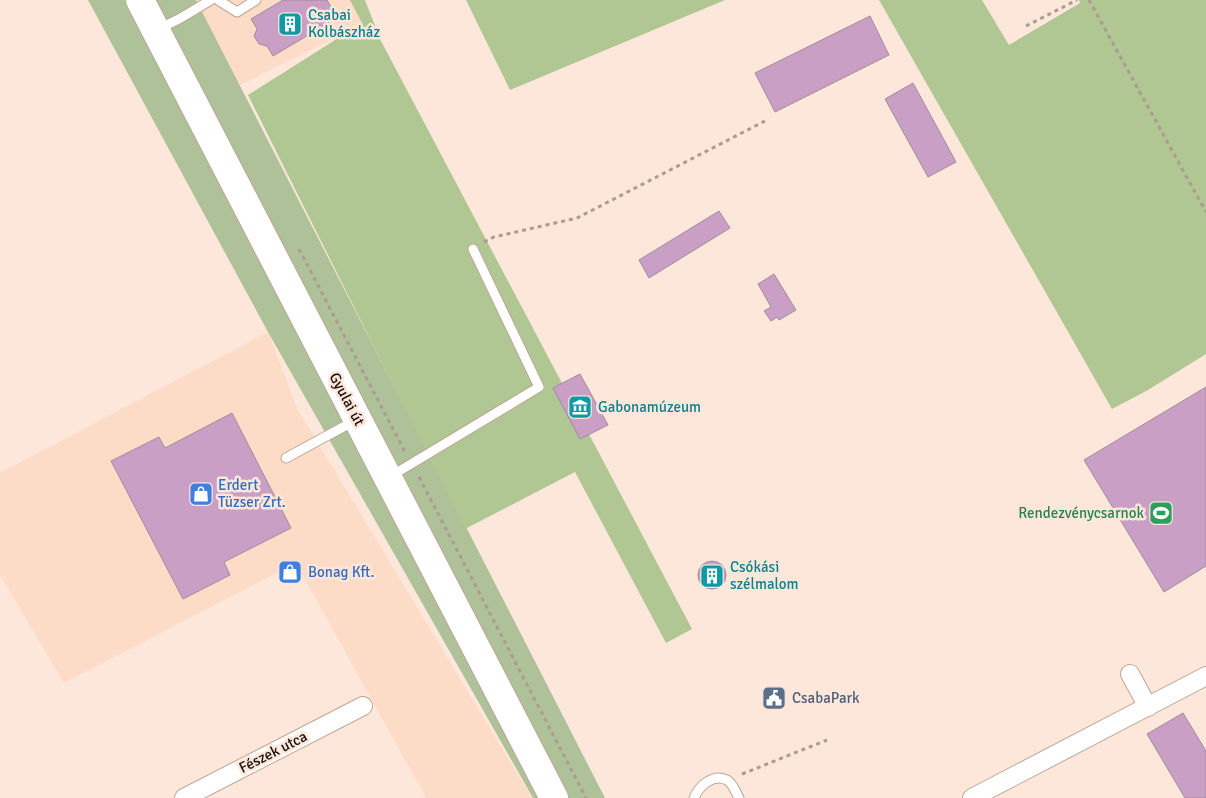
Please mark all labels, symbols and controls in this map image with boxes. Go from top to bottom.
place label: Csabai Kolbászház [308,6,380,41]
building icon: Csabai Kolbászház [277,11,303,37]
street label: Gyulai út [326,369,368,429]
museum icon: Gabonamúzeum [567,394,593,420]
place label: Gabonamúzeum [598,398,701,416]
place label: Erdert Tüzser Zrt. [218,476,286,511]
shop icon: Erdert Tüzser Zrt. [188,481,214,507]
sports icon: Rendezvénycsarnok [1148,500,1174,526]
place label: Rendezvénycsarnok [1018,504,1144,522]
place label: Csókási szélmalom [730,558,799,593]
shop icon: Bonag Kft. [277,559,303,585]
place label: Bonag Kft. [308,563,374,581]
building icon: Csókási szélmalom [699,563,725,589]
public building icon: CsabaPark [761,685,787,711]
place label: CsabaPark [792,689,860,707]
street label: Fészek utca [236,727,310,777]

